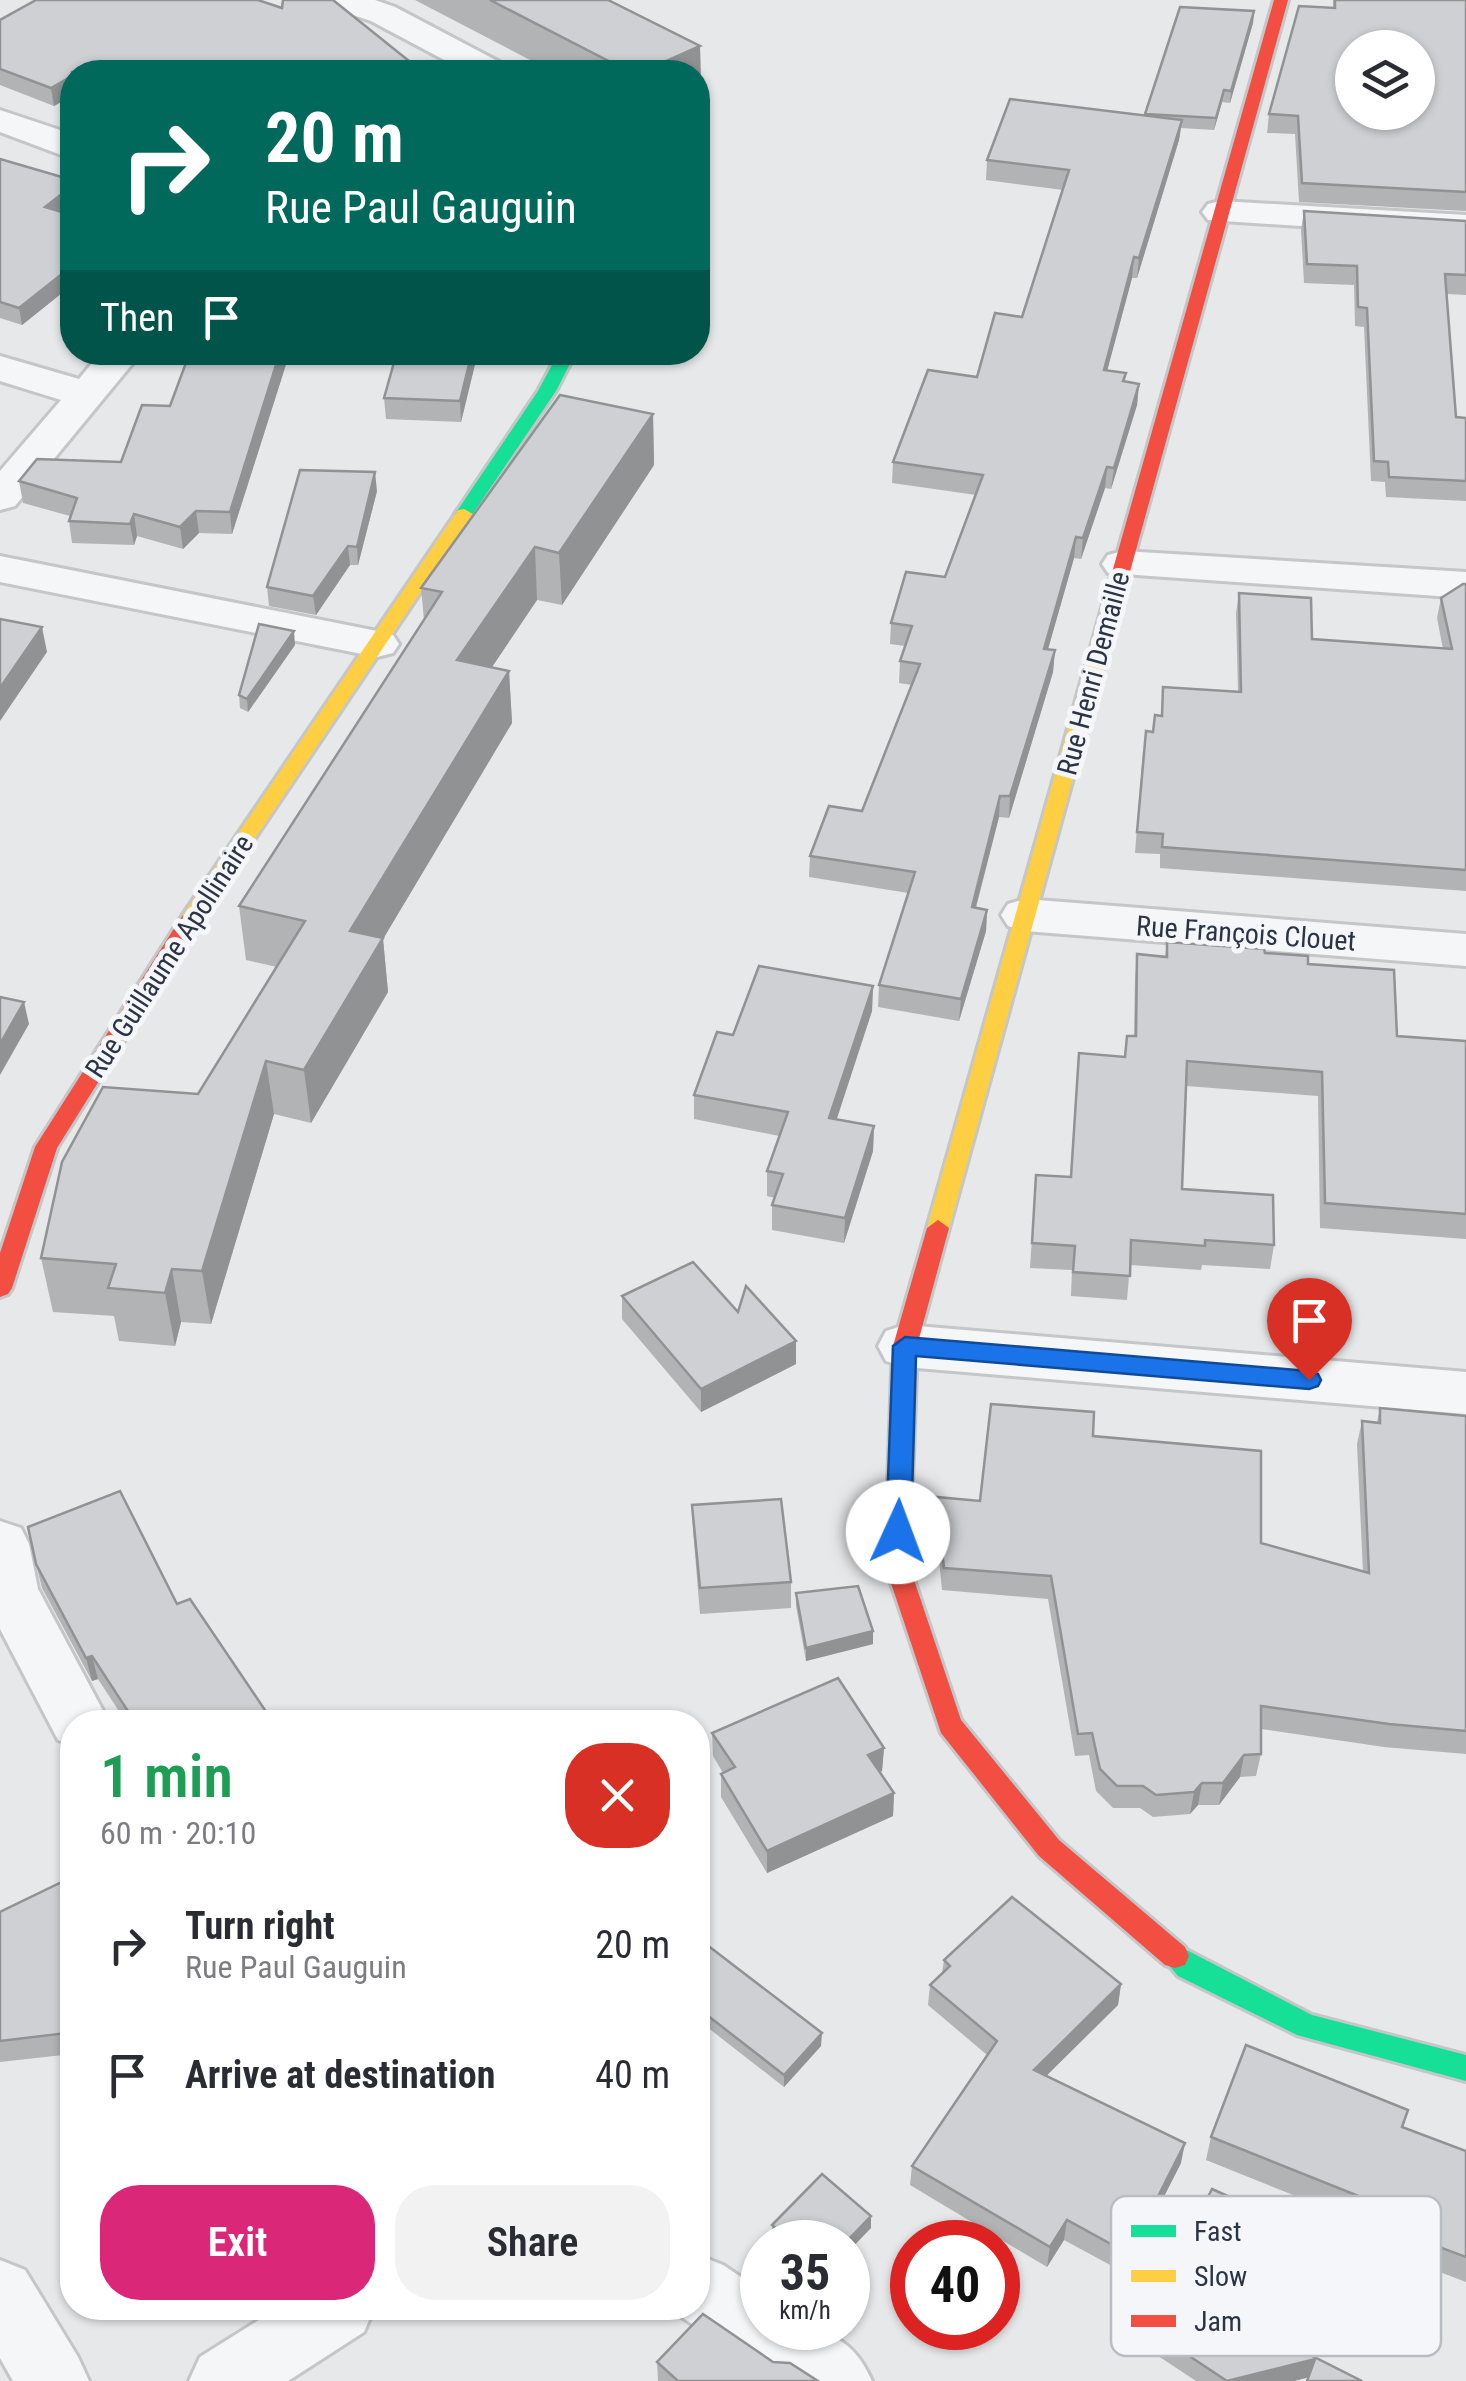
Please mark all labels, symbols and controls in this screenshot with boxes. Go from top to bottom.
map controls [1335,30,1435,130]
button: layers [1335,30,1435,130]
text: 20 m [265,97,404,179]
icon: right [100,100,230,230]
text: Rue Paul Gauguin [265,181,577,234]
icon: arrive [194,290,249,345]
text: Then [100,296,174,340]
street label: Rue Henri Demaille [1050,568,1137,779]
street label: Rue Guillaume Apollinaire [79,829,260,1084]
street label: Rue François Clouet [1135,909,1357,958]
pin [1267,1278,1352,1381]
icon: arrive [1282,1293,1337,1348]
position arrow [846,1480,950,1584]
text: 1 min [100,1741,233,1812]
button: close [565,1743,670,1848]
text: 60 m · 20:10 [100,1814,256,1852]
text: Turn right [185,1904,335,1948]
icon: right [100,1918,155,1973]
text: 20 m [595,1923,670,1967]
text: Rue Paul Gauguin [185,1948,407,1986]
icon: arrive [100,2048,155,2103]
text: Arrive at destination [185,2053,495,2097]
text: 40 m [595,2053,670,2097]
button: Exit [100,2185,375,2300]
button: Share [395,2185,670,2300]
legend [1111,2196,1441,2356]
text: Fast [1194,2215,1241,2248]
speed limit sign: 40 [890,2220,1020,2350]
text: 35 [780,2244,830,2302]
text: Slow [1194,2260,1247,2293]
text: km/h [779,2296,831,2325]
text: Jam [1194,2305,1242,2338]

